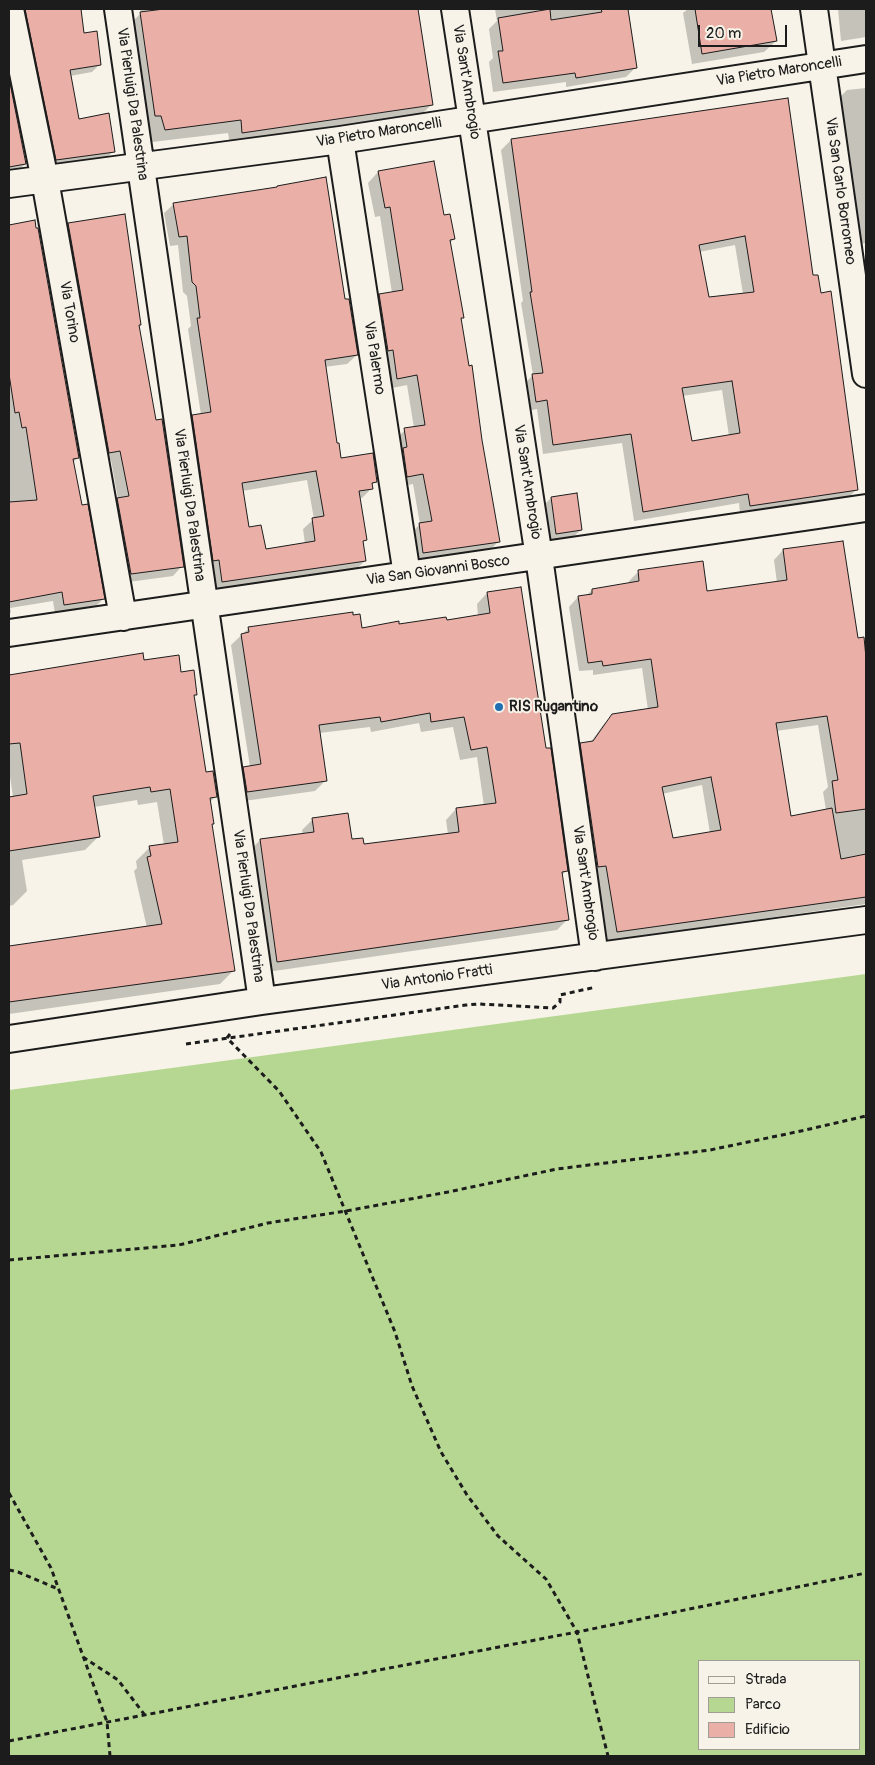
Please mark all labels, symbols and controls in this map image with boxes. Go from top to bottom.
scale bar [700,15,789,47]
street label: Via Sant'Ambrogio [448,23,484,141]
text: 20 m [706,24,741,43]
street label: Via Pierluigi Da Palestrina [112,26,152,182]
street label: Via Pietro Maroncelli [715,53,843,91]
street label: Via Pietro Maroncelli [315,114,443,152]
street label: Via San Carlo Borromeo [821,116,859,266]
street label: Via Torino [55,280,83,344]
street label: Via Palermo [359,320,389,396]
street label: Via Sant'Ambrogio [509,423,545,541]
street label: Via Pierluigi Da Palestrina [169,427,209,583]
street label: Via San Giovanni Bosco [365,552,511,590]
place label: RIS Rugantino [509,698,598,716]
marker: RIS Rugantino [493,701,505,713]
street label: Via Sant'Ambrogio [568,824,602,942]
street label: Via Pierluigi Da Palestrina [228,828,268,984]
street label: Via Antonio Fratti [380,961,494,995]
legend [698,1660,860,1750]
text: Strada [745,1670,786,1689]
text: Parco [745,1695,781,1714]
text: Edificio [745,1720,790,1739]

